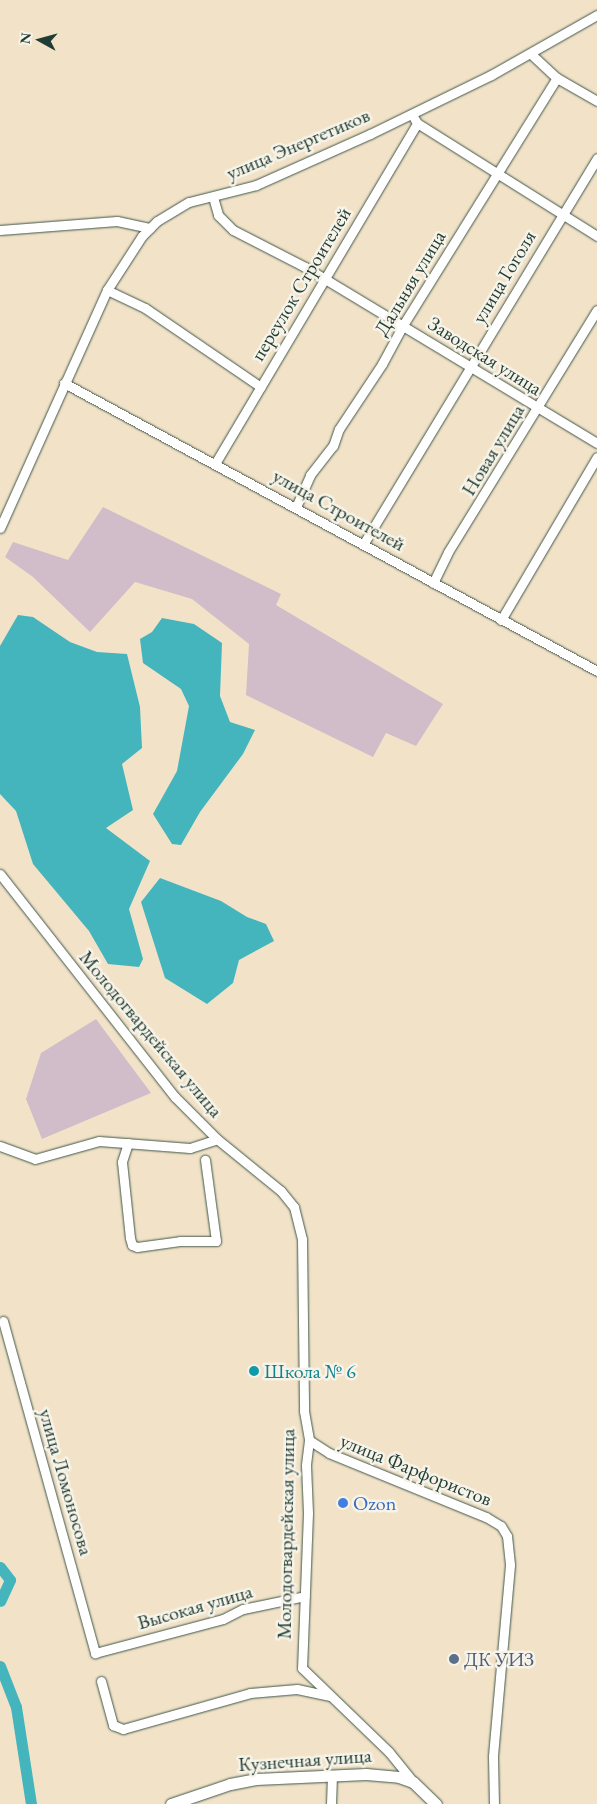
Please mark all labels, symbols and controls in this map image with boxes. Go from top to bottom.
north arrow [15,15,65,65]
text: N [15,31,35,45]
street label: улица Энергетиков [223,103,373,185]
street label: переулок Строителей [246,203,356,365]
street label: Дальняя улица [369,226,451,340]
street label: улица Гоголя [467,226,541,328]
street label: Заводская улица [424,311,546,401]
street label: Новая улица [456,400,530,500]
street label: улица Строителей [268,464,410,556]
street label: Молодогвардейская улица [74,946,228,1122]
place label: Школа № 6 [264,1359,356,1383]
marker: Школа № 6 [248,1365,260,1377]
street label: улица Ломоносова [34,1406,98,1558]
street label: Молодогвардейская улица [272,1428,300,1640]
street label: улица Фарфористов [337,1429,495,1511]
place label: Ozon [353,1491,396,1515]
marker: Ozon [337,1497,349,1509]
street label: Высокая улица [135,1579,255,1635]
place label: ДК УИЗ [464,1647,534,1671]
marker: ДК УИЗ [448,1653,460,1665]
street label: Кузнечная улица [237,1743,373,1777]

